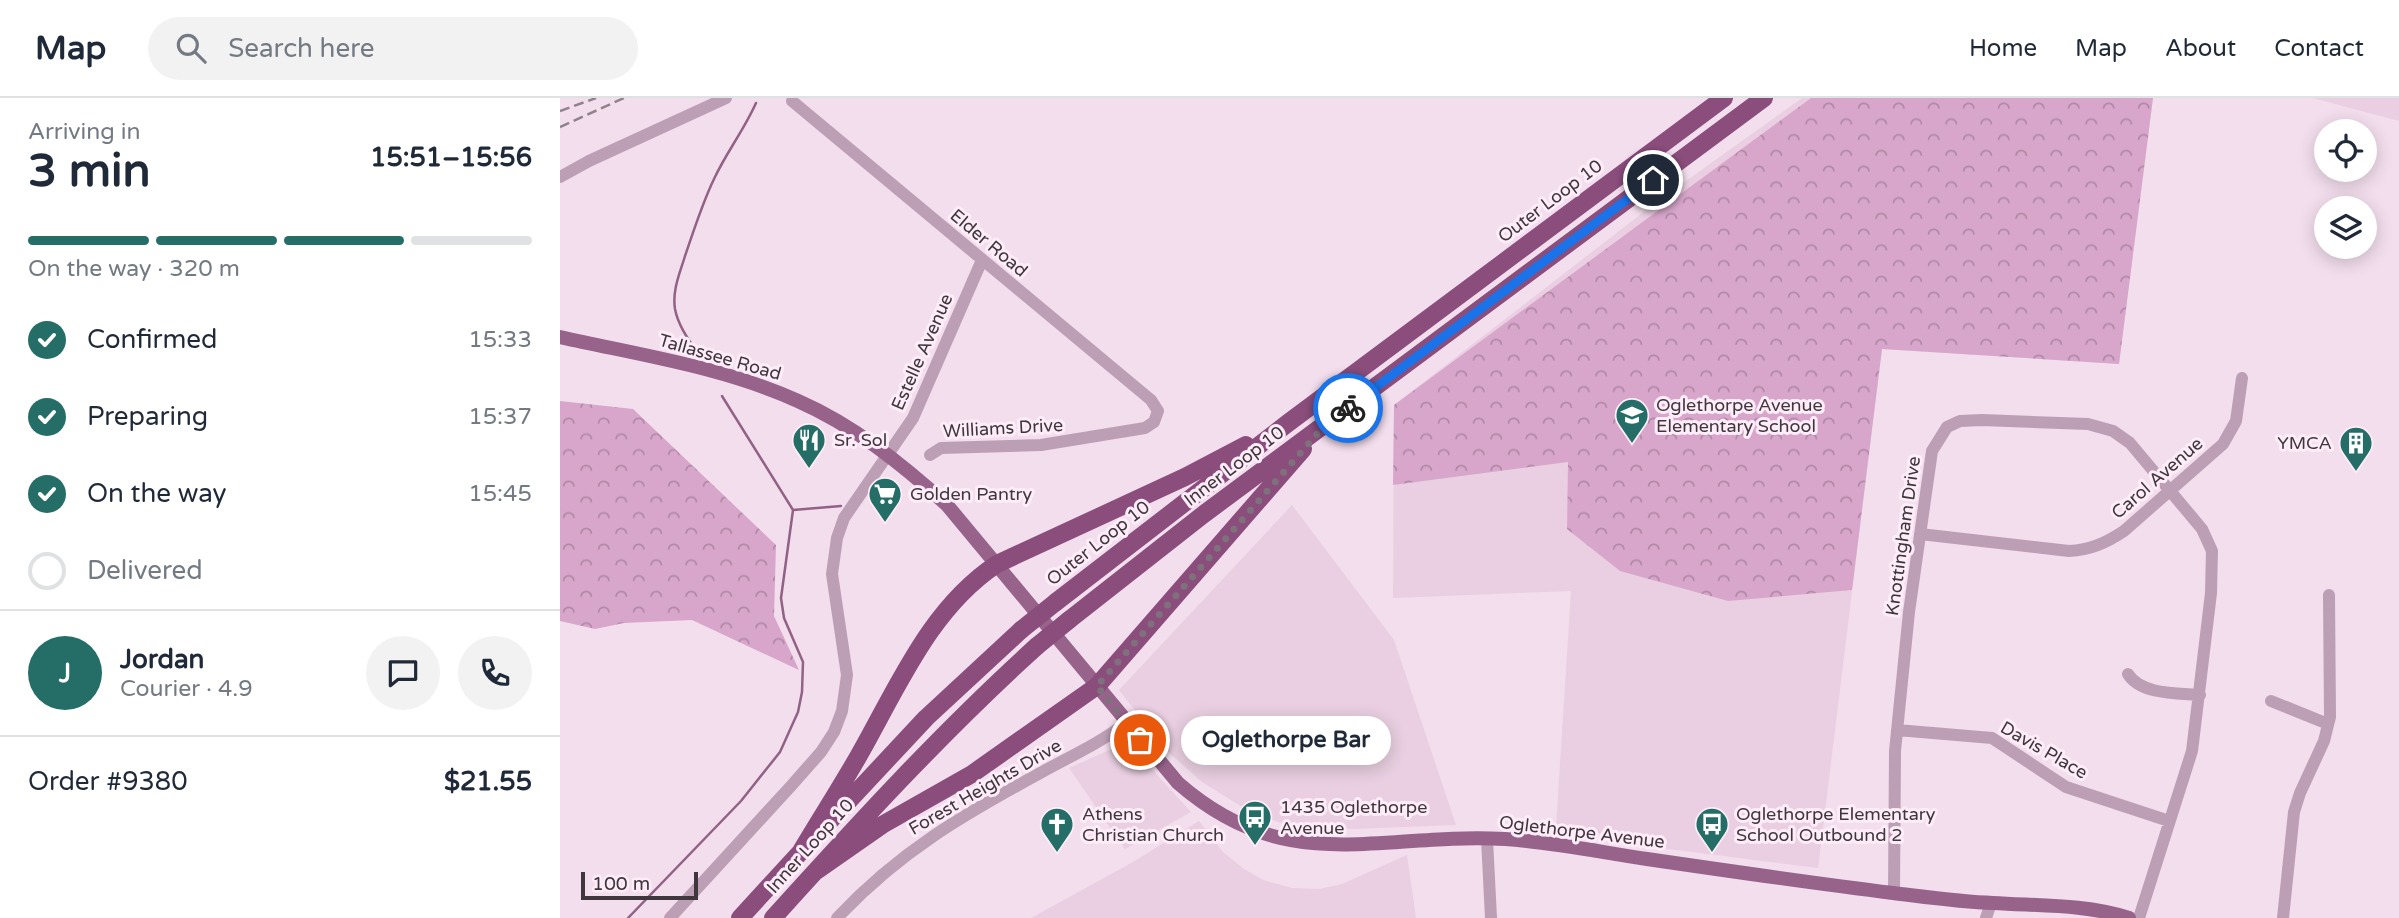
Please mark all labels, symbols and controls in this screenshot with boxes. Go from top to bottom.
search box [148,17,638,80]
text: Map [35,29,106,68]
icon: search [172,29,210,67]
text: Search here [228,33,374,64]
text: Home [1969,34,2037,63]
text: Map [2075,34,2127,63]
text: About [2165,34,2236,63]
text: Contact [2274,34,2364,63]
text: Arriving in [28,118,141,146]
map controls [2314,119,2377,259]
button: locate [2314,119,2377,182]
text: 15:51–15:56 [370,142,532,173]
text: 3 min [28,144,151,199]
pin [1623,150,1683,210]
street label: Outer Loop 10 [1494,155,1606,247]
icon: home [1634,161,1672,199]
button: layers [2314,196,2377,259]
street label: Elder Road [946,204,1032,282]
text: On the way · 320 m [28,255,240,283]
street label: Estelle Avenue [887,290,957,414]
icon: check [28,321,66,359]
text: Confirmed [87,324,217,355]
text: 15:33 [468,326,532,354]
street label: Tallassee Road [656,329,784,385]
courier [1313,373,1383,443]
icon: bike [1329,389,1367,427]
place label: Oglethorpe Avenue Elementary School [1656,394,1823,437]
school or university icon: Oglethorpe Avenue Elementary School [1613,396,1651,445]
icon: check [28,398,66,436]
text: Preparing [87,401,208,432]
text: 15:37 [468,403,532,431]
street label: Williams Drive [942,414,1064,442]
restaurant icon: Sr. Sol [790,421,828,470]
street label: Inner Loop 10 [1180,421,1288,511]
building icon: YMCA [2337,424,2375,473]
place label: Sr. Sol [834,429,887,451]
street label: Carol Avenue [2107,432,2207,524]
place label: YMCA [2277,432,2332,454]
street label: Knottingham Drive [1881,455,1925,617]
icon: check [28,475,66,513]
supermarket icon: Golden Pantry [866,475,904,524]
text: On the way [87,478,227,509]
text: 15:45 [468,480,532,508]
place label: Golden Pantry [910,483,1032,505]
street label: Outer Loop 10 [1042,496,1154,590]
text: Delivered [87,555,203,586]
button: chat [366,636,440,710]
button: phone [458,636,532,710]
text: Jordan [120,644,204,675]
text: J [59,658,71,689]
text: Courier · 4.9 [120,675,253,703]
pin [1110,710,1170,770]
callout: Oglethorpe Bar [1182,716,1392,764]
street label: Davis Place [1997,716,2091,784]
icon: bag [1121,721,1159,759]
text: Oglethorpe Bar [1202,726,1370,754]
street label: Forest Heights Drive [905,734,1065,840]
text: Order #9380 [28,766,188,797]
text: $21.55 [444,766,532,797]
street label: Inner Loop 10 [762,794,858,898]
place label: 1435 Oglethorpe Avenue [1280,796,1427,839]
bus stop icon: 1435 Oglethorpe Avenue [1236,798,1274,847]
place label: Athens Christian Church [1082,803,1224,846]
place label: Oglethorpe Elementary School Outbound 2 [1736,803,1936,846]
church icon: Athens Christian Church [1038,805,1076,854]
bus stop icon: Oglethorpe Elementary School Outbound 2 [1693,805,1731,854]
street label: Oglethorpe Avenue [1498,811,1666,853]
scale bar [581,869,698,901]
text: 100 m [592,873,650,895]

